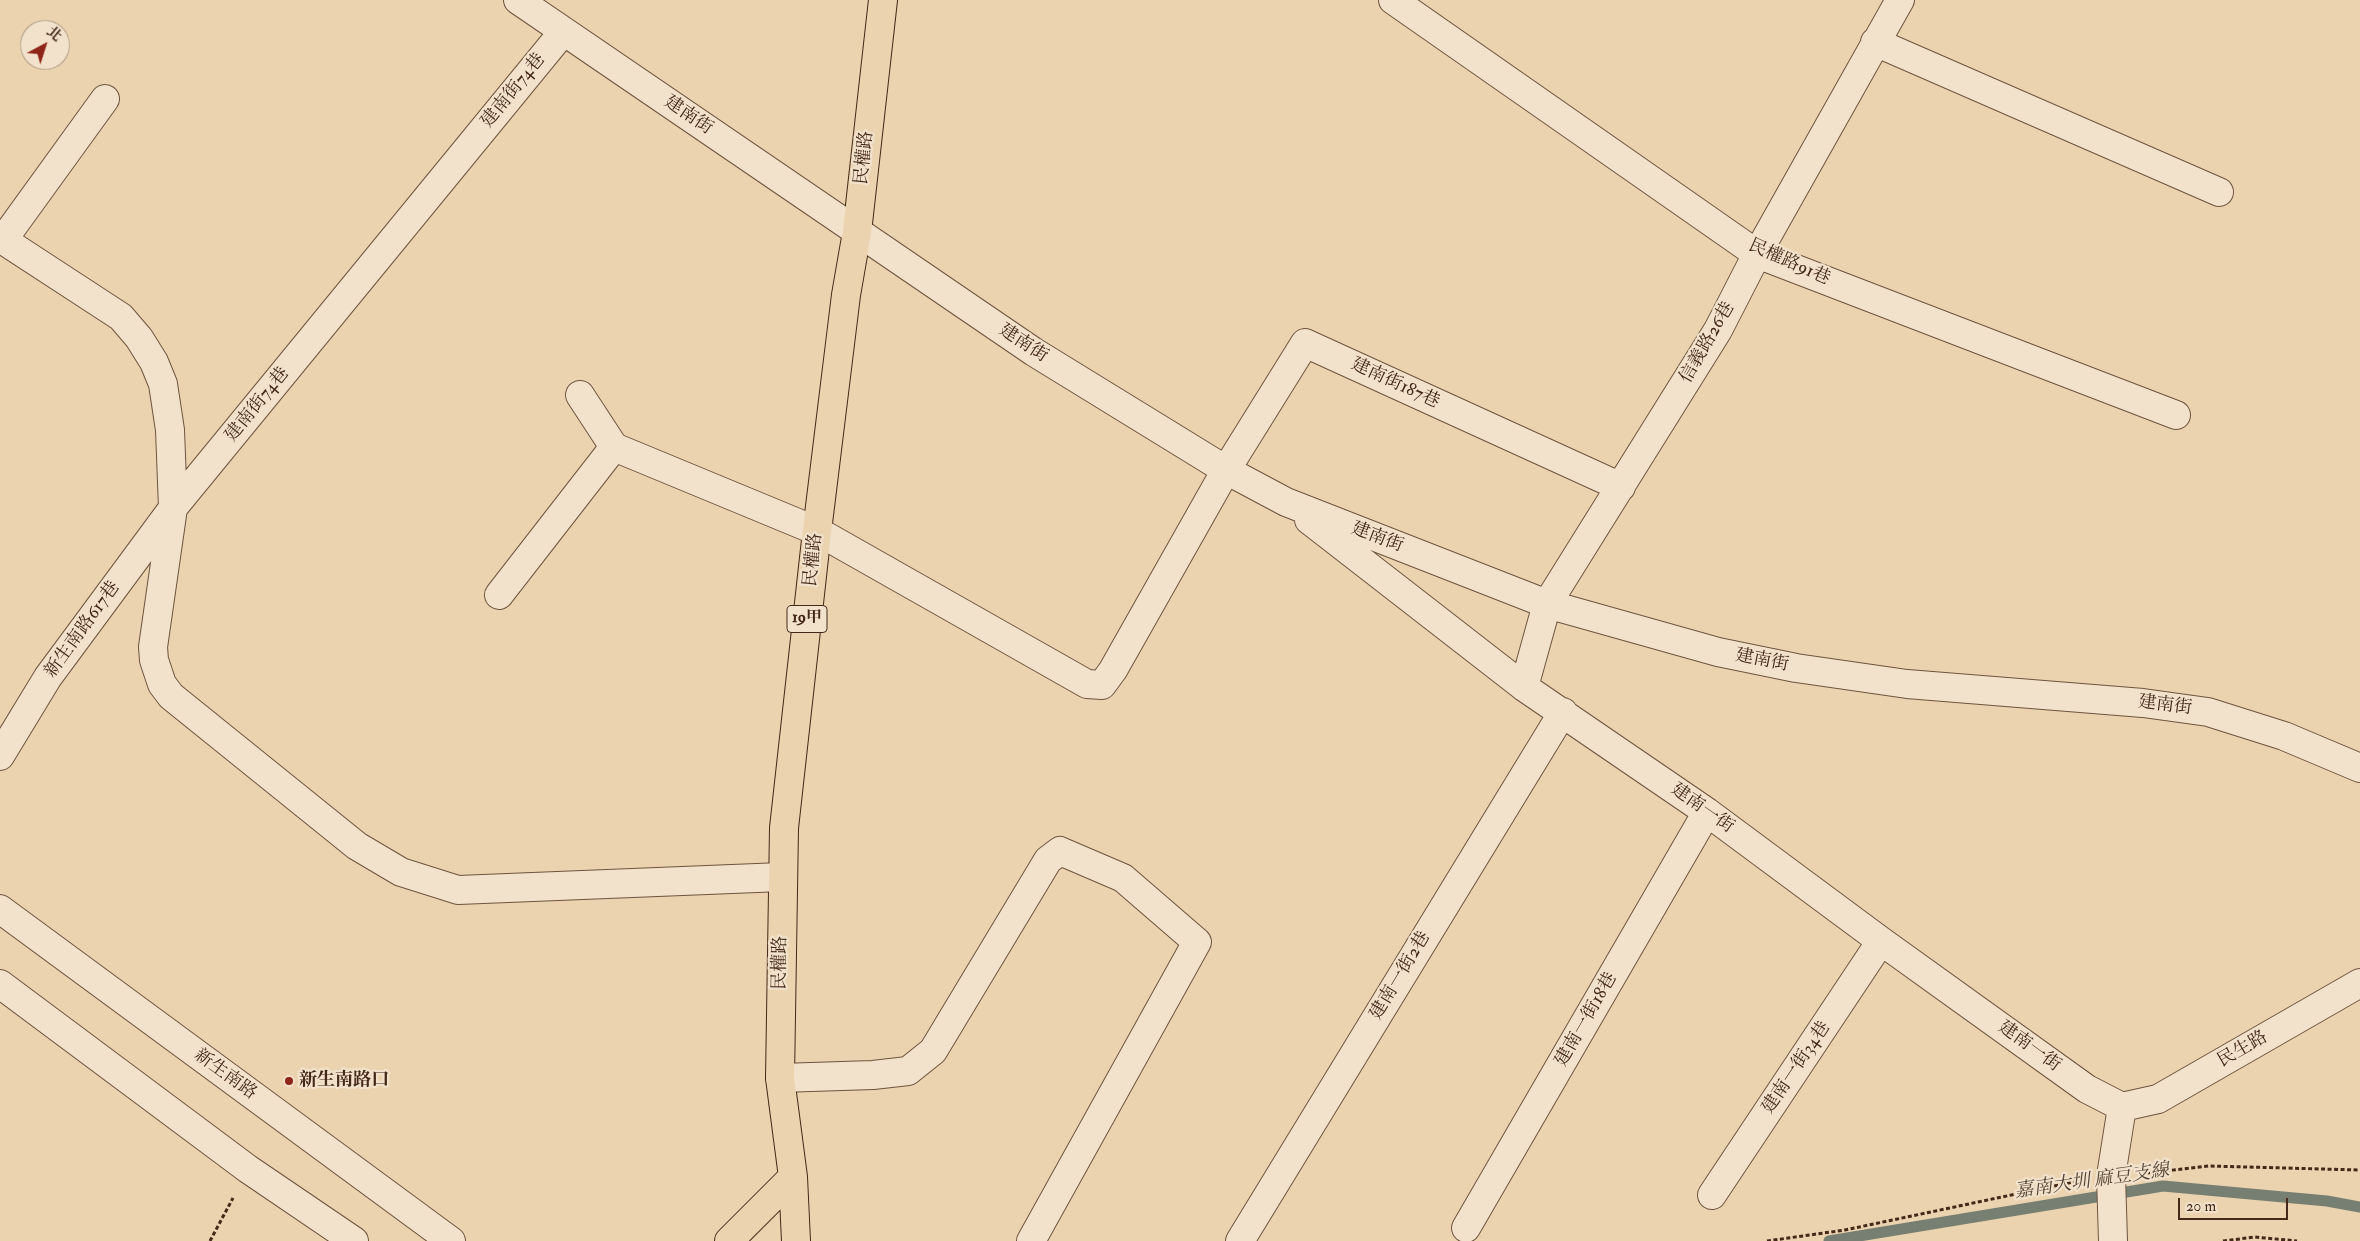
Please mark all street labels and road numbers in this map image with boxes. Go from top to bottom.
street label: 建南街74巷 [477,49,551,133]
street label: 建南街 [660,92,716,140]
street label: 民權路 [851,130,879,186]
street label: 民權路91巷 [1745,235,1833,291]
street label: 信義路26巷 [1676,299,1740,387]
street label: 建南街 [994,320,1052,368]
street label: 建南街187巷 [1347,354,1443,414]
street label: 建南街74巷 [221,363,295,447]
street label: 建南街 [1348,518,1406,558]
street label: 民權路 [800,532,828,588]
street label: 新生南路617巷 [41,578,125,682]
road number: 19甲 [787,606,827,632]
street label: 建南街 [1733,645,1791,677]
street label: 建南街 [2137,692,2193,720]
street label: 建南一街 [1666,780,1738,838]
street label: 建南一街2巷 [1366,928,1436,1024]
street label: 民權路 [770,936,792,990]
street label: 建南一街18巷 [1551,969,1623,1071]
street label: 建南一街 [1994,1017,2064,1077]
street label: 建南一街34巷 [1758,1018,1836,1118]
street label: 民生路 [2214,1027,2272,1073]
street label: 新生南路 [190,1045,260,1105]

